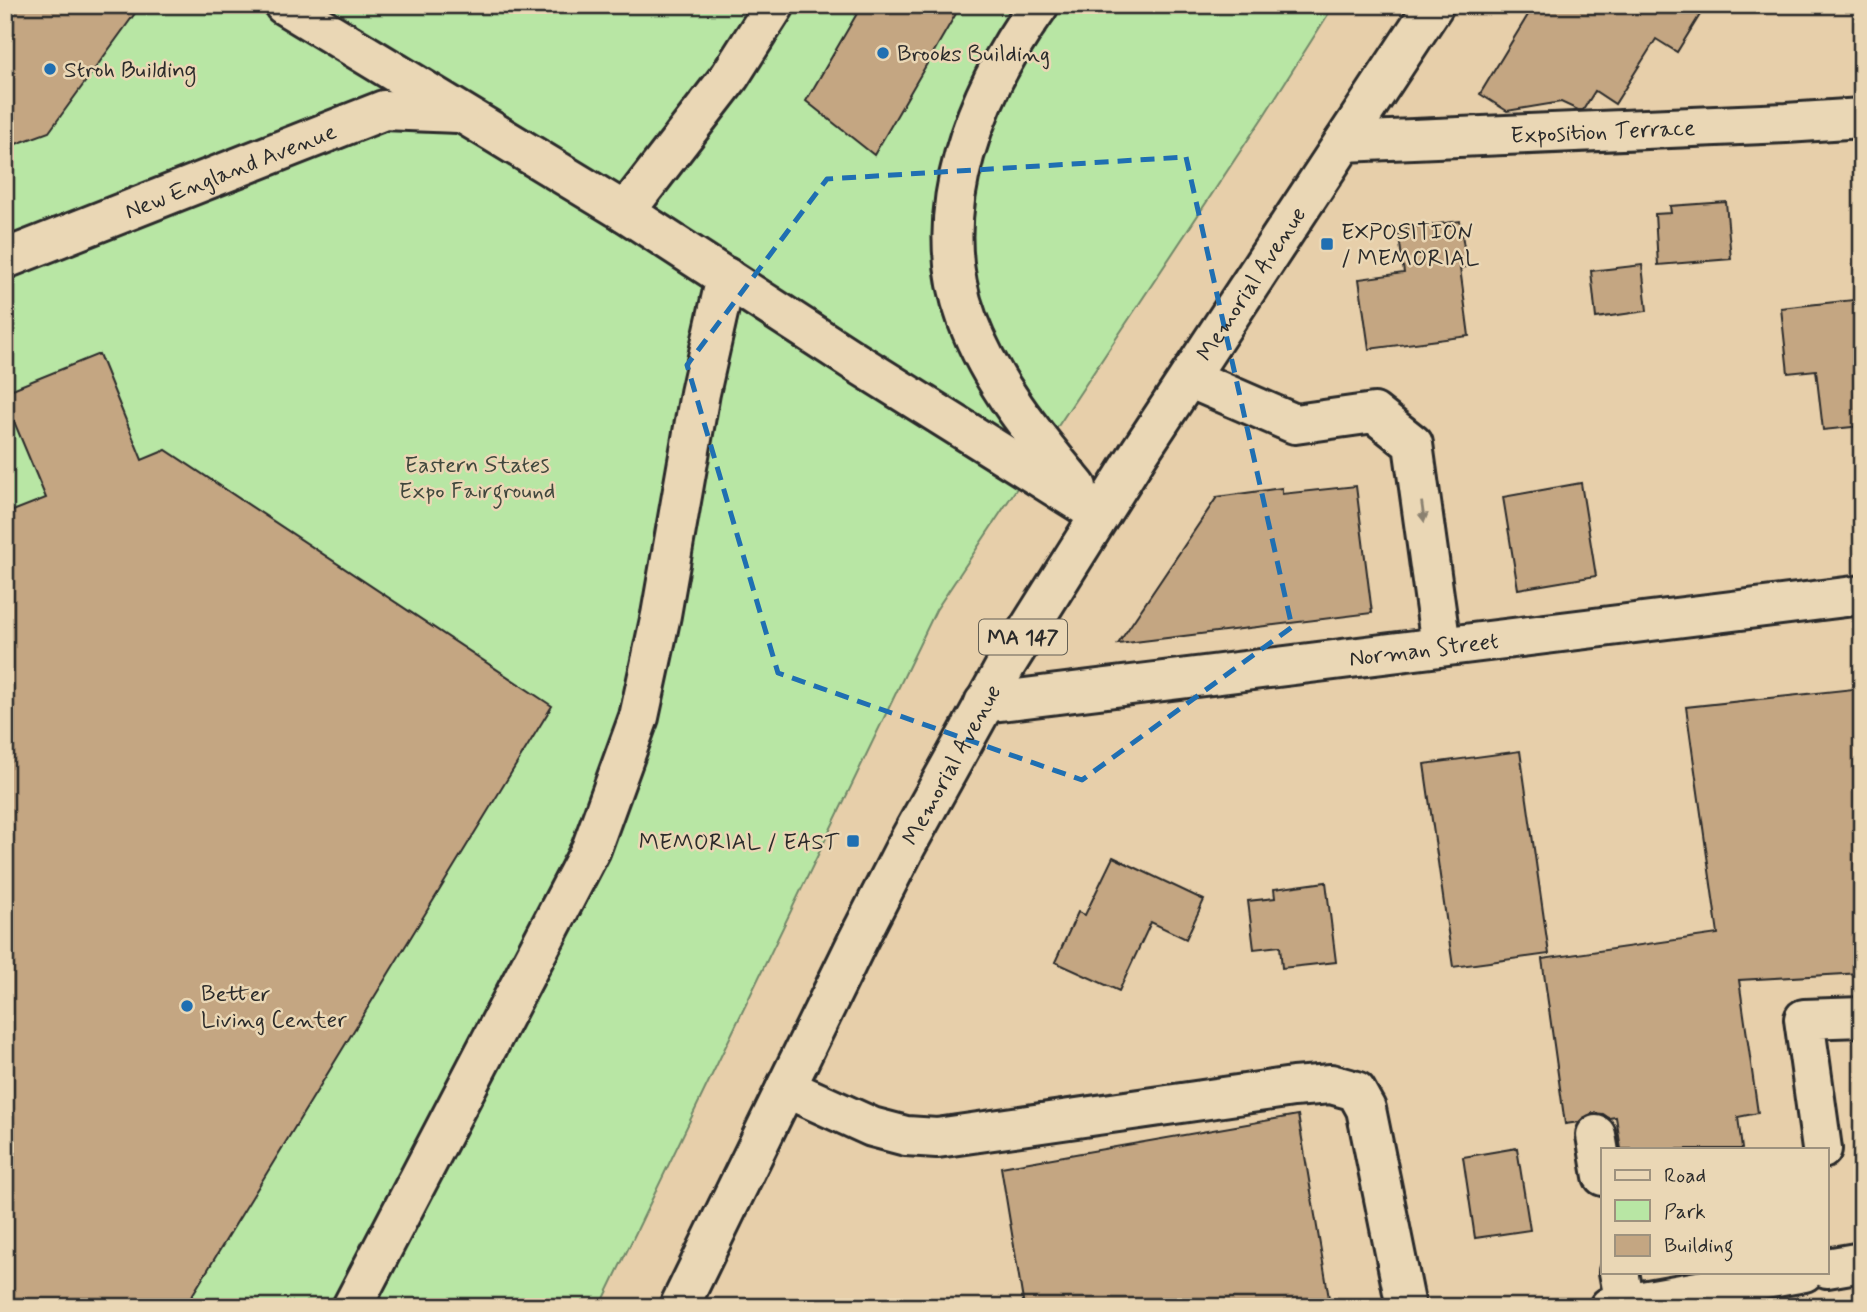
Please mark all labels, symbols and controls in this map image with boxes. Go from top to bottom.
place label: Brooks Building [897,40,1050,70]
marker: Brooks Building [875,45,891,61]
place label: Stroh Building [64,56,196,88]
marker: Stroh Building [42,61,58,77]
street label: Exposition Terrace [1510,114,1696,152]
street label: New England Avenue [121,117,341,227]
street label: Memorial Avenue [1191,202,1314,367]
place label: EXPOSITION / MEMORIAL [1341,218,1479,274]
marker: EXPOSITION / MEMORIAL [1319,236,1335,252]
park label: Eastern States Expo Fairground [399,451,555,509]
one-way arrow [1417,501,1428,523]
road number: MA 147 [979,620,1067,654]
street label: Norman Street [1348,627,1500,675]
street label: Memorial Avenue [896,680,1009,851]
place label: MEMORIAL / EAST [639,828,840,858]
marker: MEMORIAL / EAST [845,833,861,849]
place label: Better Living Center [201,980,347,1036]
marker: Better Living Center [179,998,195,1014]
legend [1601,1148,1828,1274]
text: Road [1664,1162,1706,1190]
text: Park [1664,1198,1706,1226]
text: Building [1664,1232,1734,1262]

